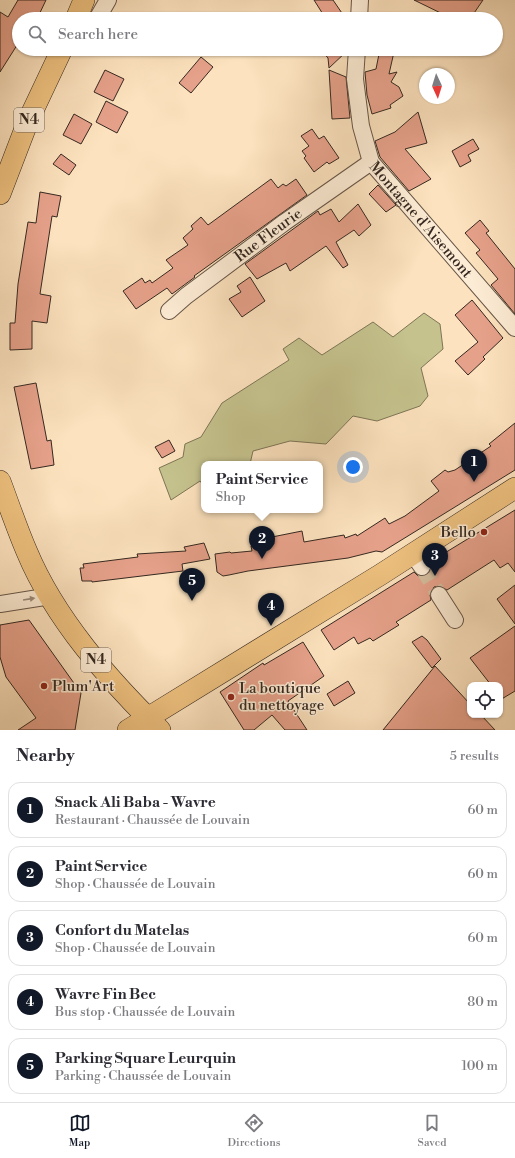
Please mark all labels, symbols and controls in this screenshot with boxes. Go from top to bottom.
search box [12,12,503,56]
icon: search [26,23,48,45]
text: Search here [58,25,138,44]
north arrow [419,68,455,104]
road number: N4 [14,108,44,132]
street label: Montagne d'Aisemont [365,157,477,282]
street label: Rue Fleurie [230,204,306,266]
pin: 1 [461,449,487,482]
your location [343,457,363,477]
popup [201,461,323,513]
text: Paint Service [216,470,308,489]
text: Shop [216,489,246,505]
place label: Bello [440,523,476,542]
pin: 2 [249,526,275,559]
marker: Bello [479,527,489,537]
pin: 3 [422,543,448,576]
pin: 5 [179,568,205,601]
pin: 4 [258,593,284,626]
one-way arrow [23,596,35,602]
road number: N4 [81,648,111,672]
place label: Plum'Art [52,677,115,696]
place label: La boutique du nettoyage [239,679,324,715]
marker: Plum'Art [39,681,49,691]
map controls [467,682,503,718]
button: locate [467,682,503,718]
marker: La boutique du nettoyage [226,692,236,702]
text: Nearby [16,745,75,767]
text: 5 results [450,748,499,764]
text: Snack Ali Baba - Wavre [55,793,216,812]
text: 1 [27,802,33,818]
text: 60 m [467,802,498,818]
text: Restaurant · Chaussée de Louvain [55,812,250,828]
text: Paint Service [55,857,147,876]
text: 2 [26,866,34,882]
text: 60 m [467,866,498,882]
text: Shop · Chaussée de Louvain [55,876,215,892]
text: Confort du Matelas [55,921,189,940]
text: 3 [26,930,34,946]
text: 60 m [467,930,498,946]
text: Shop · Chaussée de Louvain [55,940,215,956]
text: Wavre Fin Bec [55,985,156,1004]
text: 4 [26,994,34,1010]
text: 80 m [467,994,498,1010]
text: Bus stop · Chaussée de Louvain [55,1004,235,1020]
text: Parking Square Leurquin [55,1049,236,1068]
text: 5 [26,1058,34,1074]
text: 100 m [462,1058,498,1074]
text: Parking · Chaussée de Louvain [55,1068,231,1084]
tab: Map [69,1112,91,1150]
tab: Directions [228,1112,281,1150]
tab: Saved [418,1112,446,1150]

